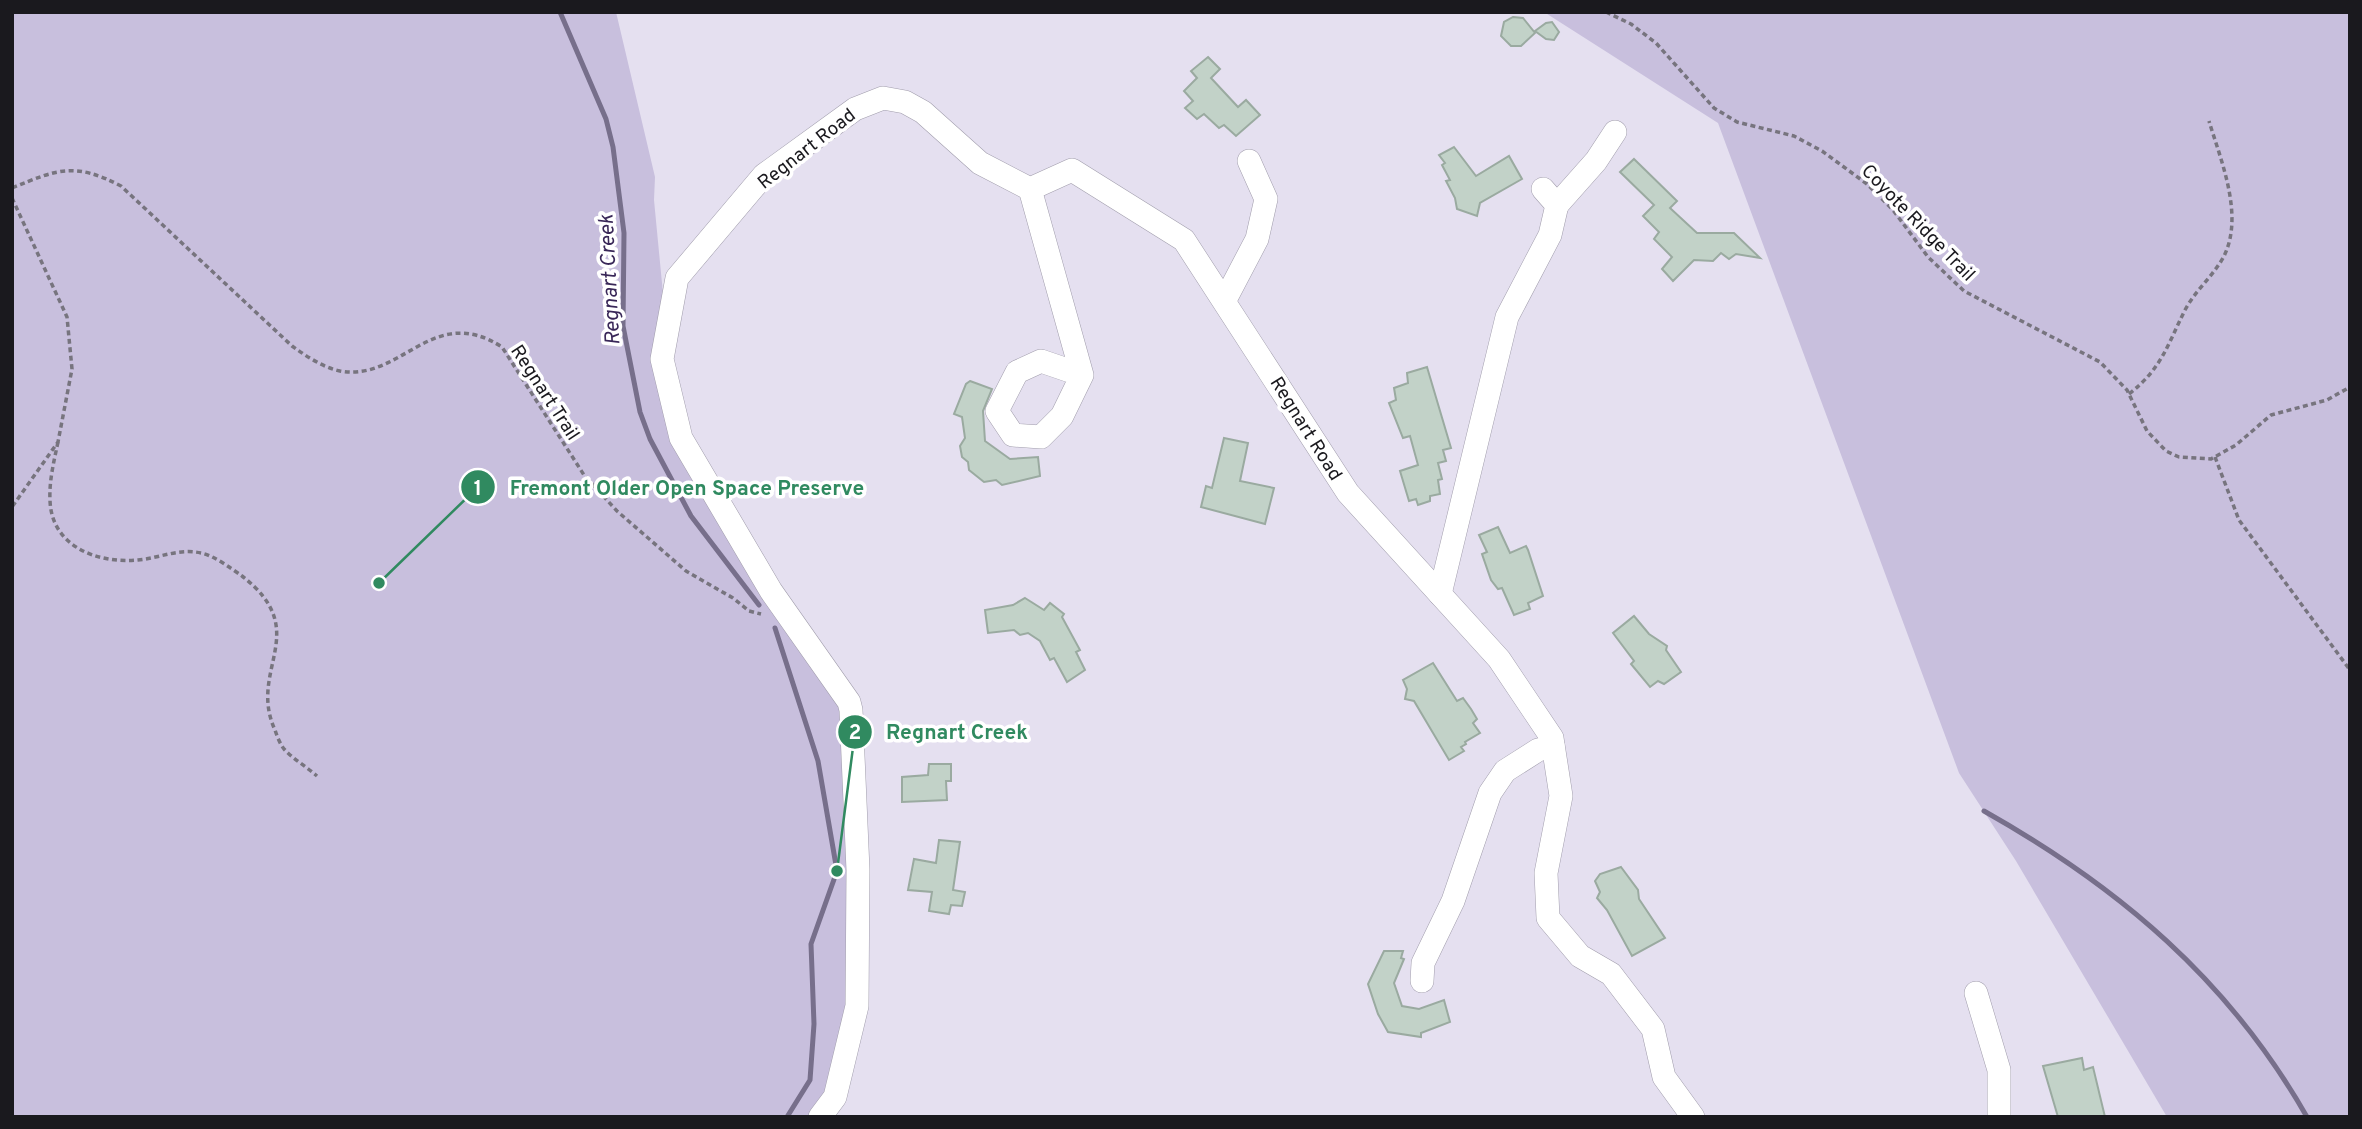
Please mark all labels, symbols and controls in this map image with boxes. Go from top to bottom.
street label: Regnart Road [753,104,861,195]
street label: Coyote Ridge Trail [1855,160,1980,287]
water label: Regnart Creek [594,213,627,346]
street label: Regnart Trail [504,341,584,445]
street label: Regnart Road [1264,373,1347,485]
callout: Fremont Older Open Space Preserve [460,466,878,508]
text: 1 [474,476,482,503]
text: Fremont Older Open Space Preserve [510,476,864,503]
callout: Regnart Creek [837,711,1042,753]
text: 2 [849,720,861,747]
text: Regnart Creek [886,720,1028,747]

